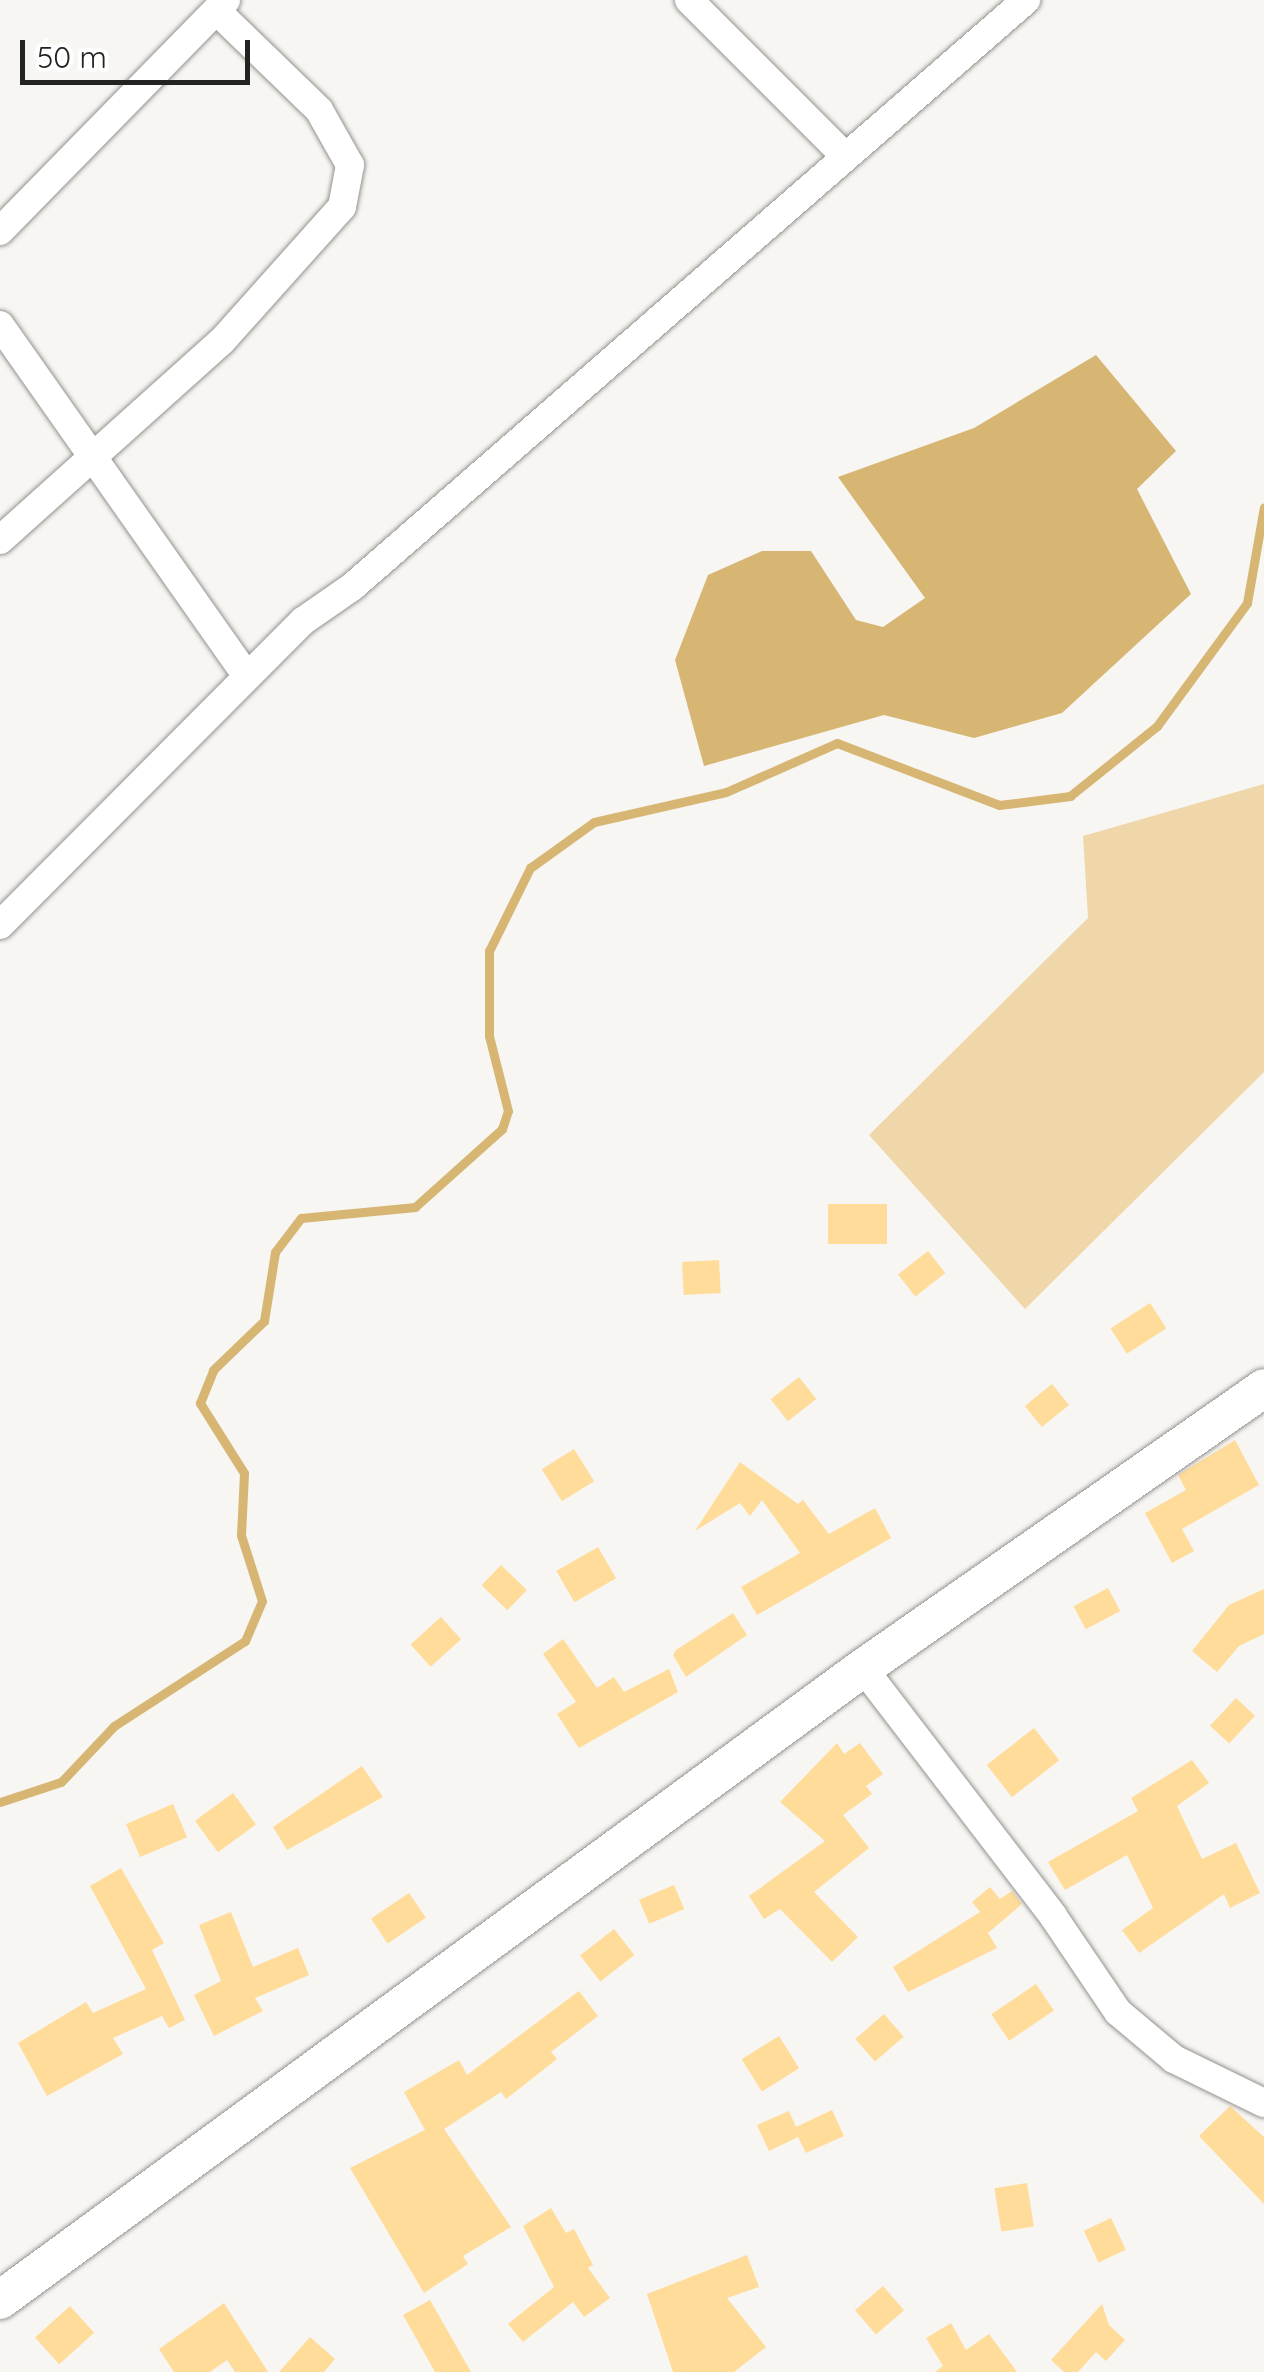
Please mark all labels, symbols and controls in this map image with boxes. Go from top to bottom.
scale bar [25,20,255,82]
text: 50 m [37,38,107,76]

